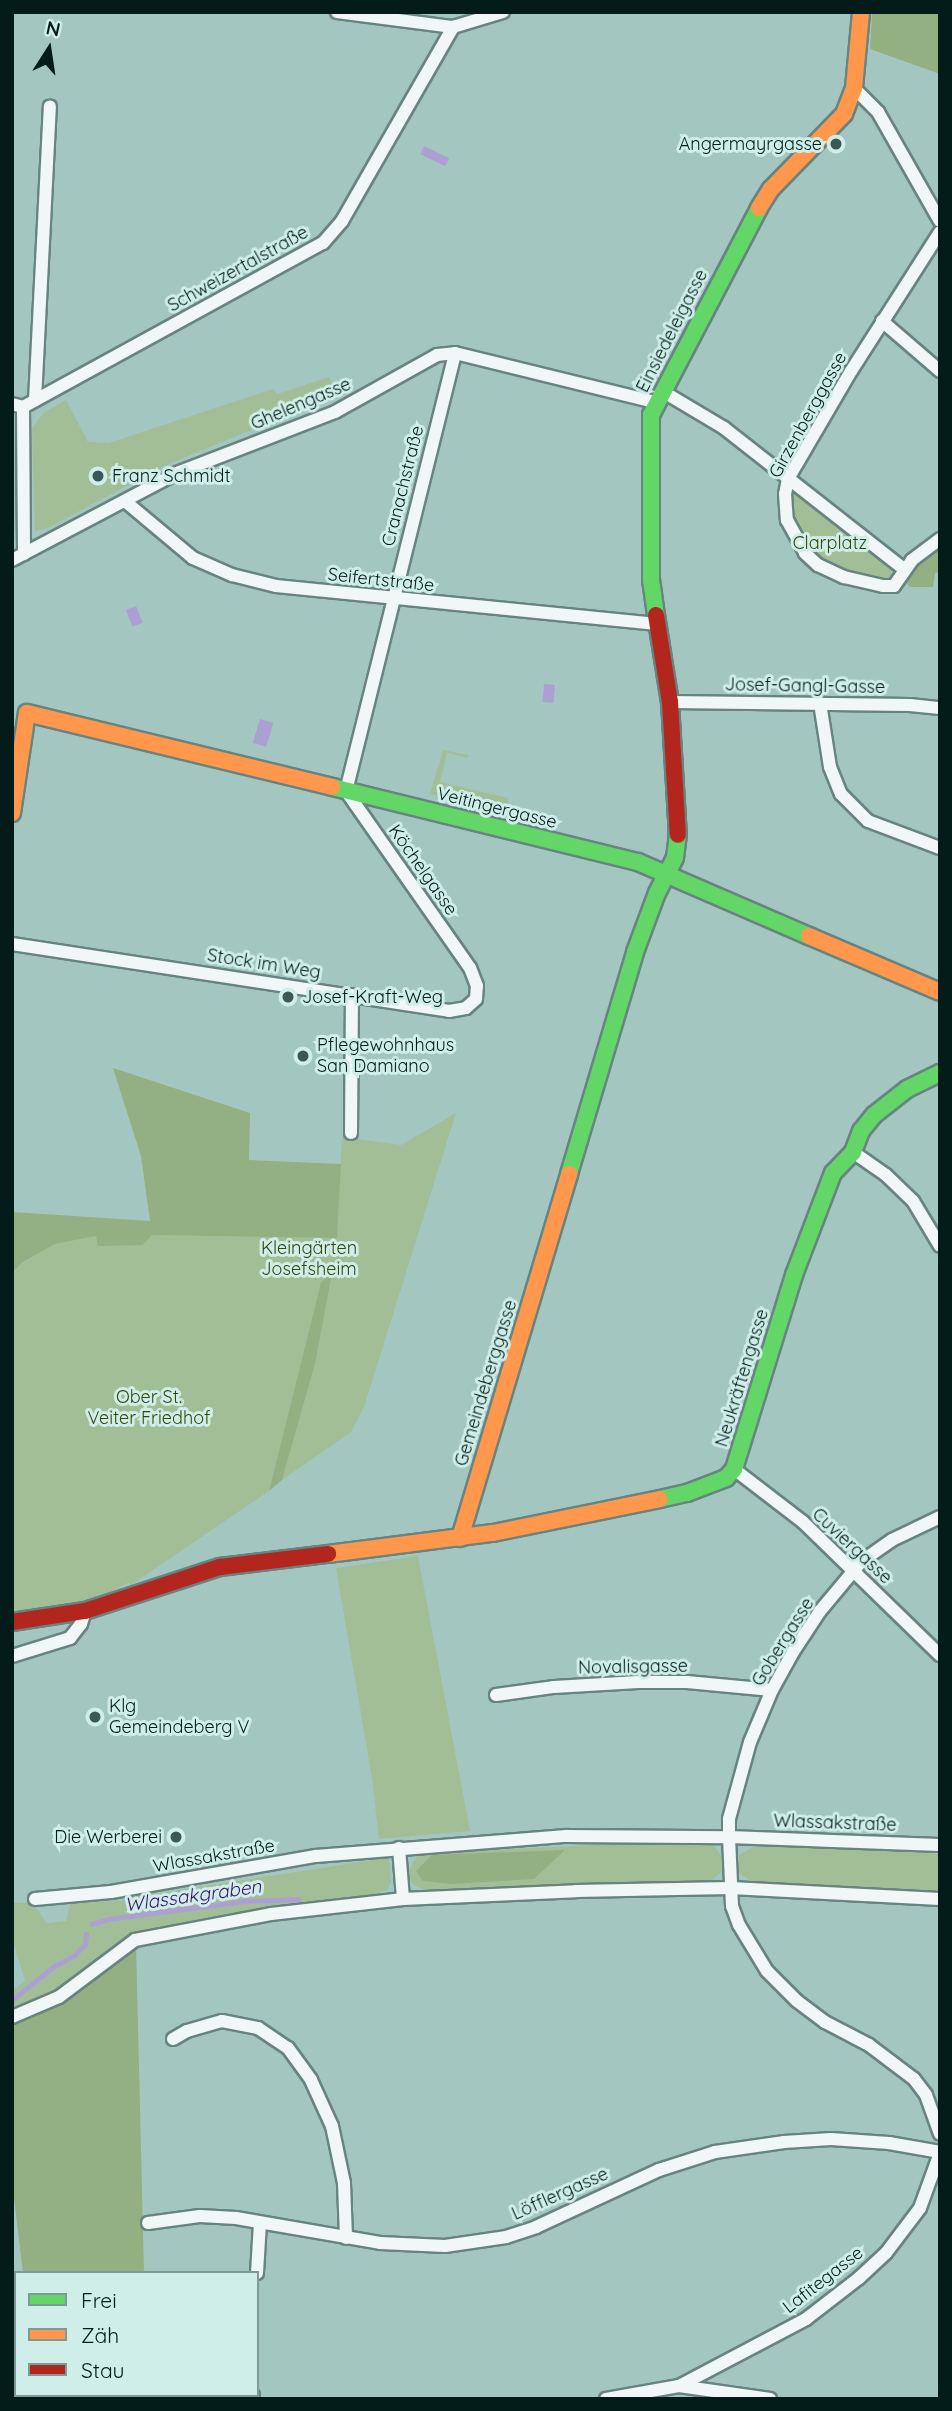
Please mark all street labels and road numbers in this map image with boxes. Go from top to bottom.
street label: Schweizertalstraße [164,221,312,317]
street label: Einsiedeleigasse [632,266,712,396]
street label: Girzenberggasse [765,348,851,482]
street label: Ghelengasse [248,373,354,435]
street label: Cranachstraße [378,423,428,549]
street label: Seifertstraße [327,564,435,596]
street label: Josef-Gangl-Gasse [725,674,885,698]
street label: Veitingergasse [435,783,559,833]
street label: Köchelgasse [384,820,462,920]
street label: Stock im Weg [206,944,322,984]
street label: Gemeindeberggasse [450,1297,522,1469]
street label: Neukräftengasse [711,1306,773,1450]
street label: Cuviergasse [808,1504,896,1588]
street label: Gobergasse [747,1594,819,1690]
street label: Novalisgasse [578,1655,688,1679]
street label: Wlassakstraße [773,1810,897,1836]
street label: Wlassakstraße [151,1835,277,1877]
street label: Löfflergasse [508,2163,612,2225]
street label: Lafitegasse [779,2242,867,2318]

